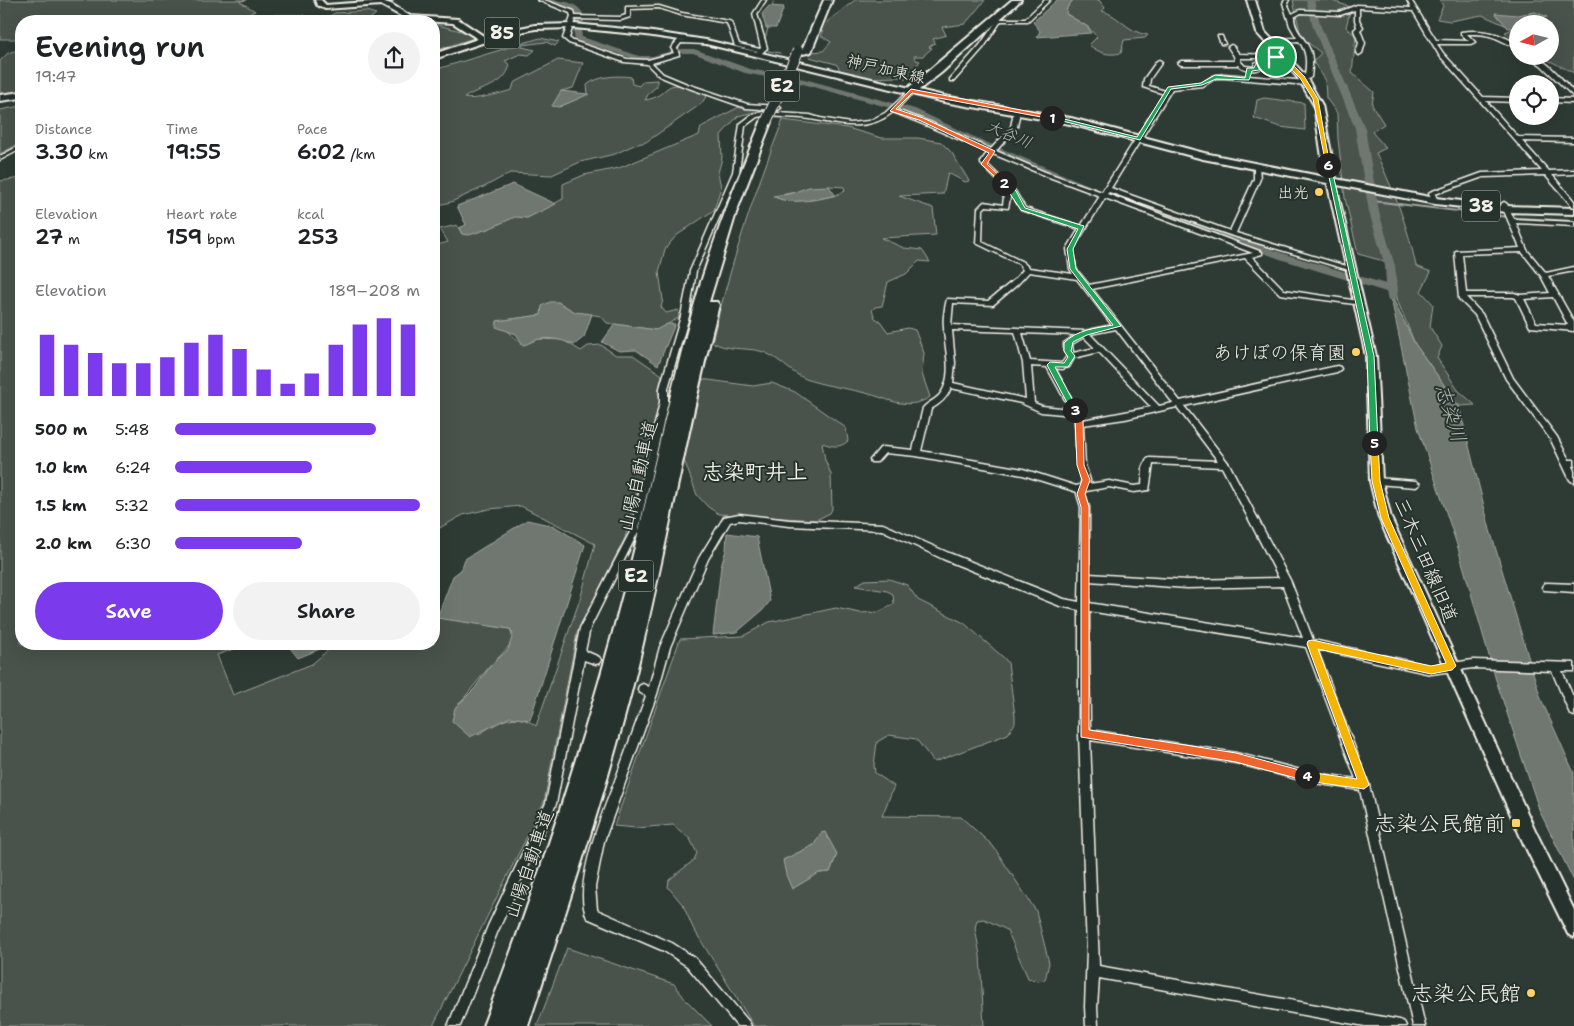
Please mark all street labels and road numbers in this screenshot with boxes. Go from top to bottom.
road number: 85 [484,17,520,48]
street label: 神戸加東線 [845,50,927,88]
road number: E2 [764,70,800,102]
road number: 38 [1462,190,1500,222]
street label: 山陽自動車道 [613,418,663,534]
street label: 三木三田線旧道 [1389,494,1463,626]
road number: E2 [618,560,654,592]
street label: 山陽自動車道 [499,806,559,922]

